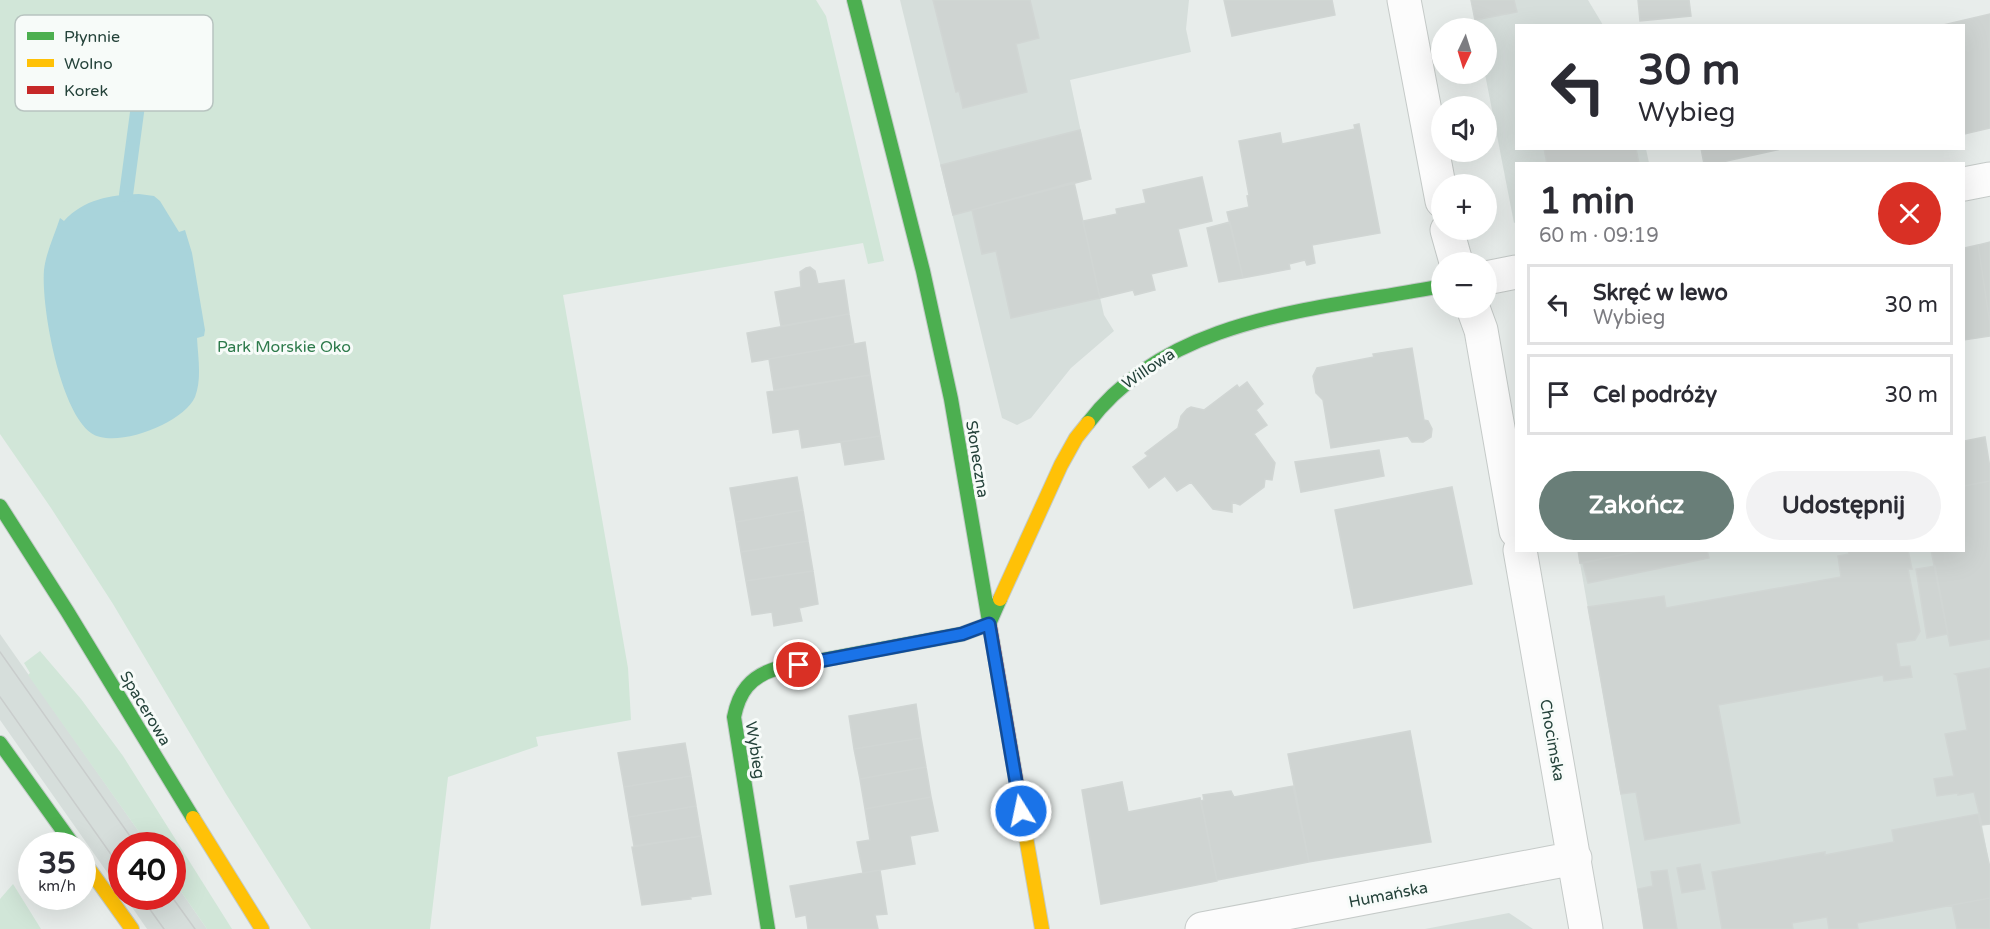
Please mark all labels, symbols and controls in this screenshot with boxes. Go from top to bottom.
legend [15,15,213,111]
north arrow [1431,18,1497,84]
map controls [1431,18,1497,318]
text: Płynnie [64,27,120,47]
text: 30 m [1638,45,1740,96]
icon: left [1539,48,1617,126]
text: Wolno [64,54,113,74]
text: Korek [64,81,108,101]
button: sound [1431,96,1497,162]
text: Wybieg [1638,96,1736,129]
button: + [1431,174,1497,240]
text: 1 min [1539,180,1635,223]
button: close [1878,182,1941,245]
text: 60 m · 09:19 [1539,224,1659,248]
button: − [1431,252,1497,318]
text: Skręć w lewo [1593,280,1728,306]
icon: left [1542,288,1575,321]
text: 30 m [1884,292,1938,318]
text: Wybieg [1593,306,1665,330]
park label: Park Morskie Oko [217,337,351,357]
street label: Willowa [1118,344,1179,394]
icon: arrive [1542,378,1575,411]
text: Cel podróży [1593,382,1717,408]
text: 30 m [1884,382,1938,408]
street label: Słoneczna [961,419,993,499]
button: Zakończ [1539,471,1734,540]
button: Udostępnij [1746,471,1941,540]
pin [773,639,824,690]
icon: arrive [782,648,815,681]
street label: Spacerowa [115,668,175,749]
street label: Chocimska [1535,698,1569,783]
street label: Wybieg [741,720,769,780]
position arrow [989,779,1053,843]
speed limit sign: 40 [108,832,186,910]
text: 35 [38,845,76,882]
text: km/h [38,877,76,895]
street label: Humańska [1347,878,1430,912]

